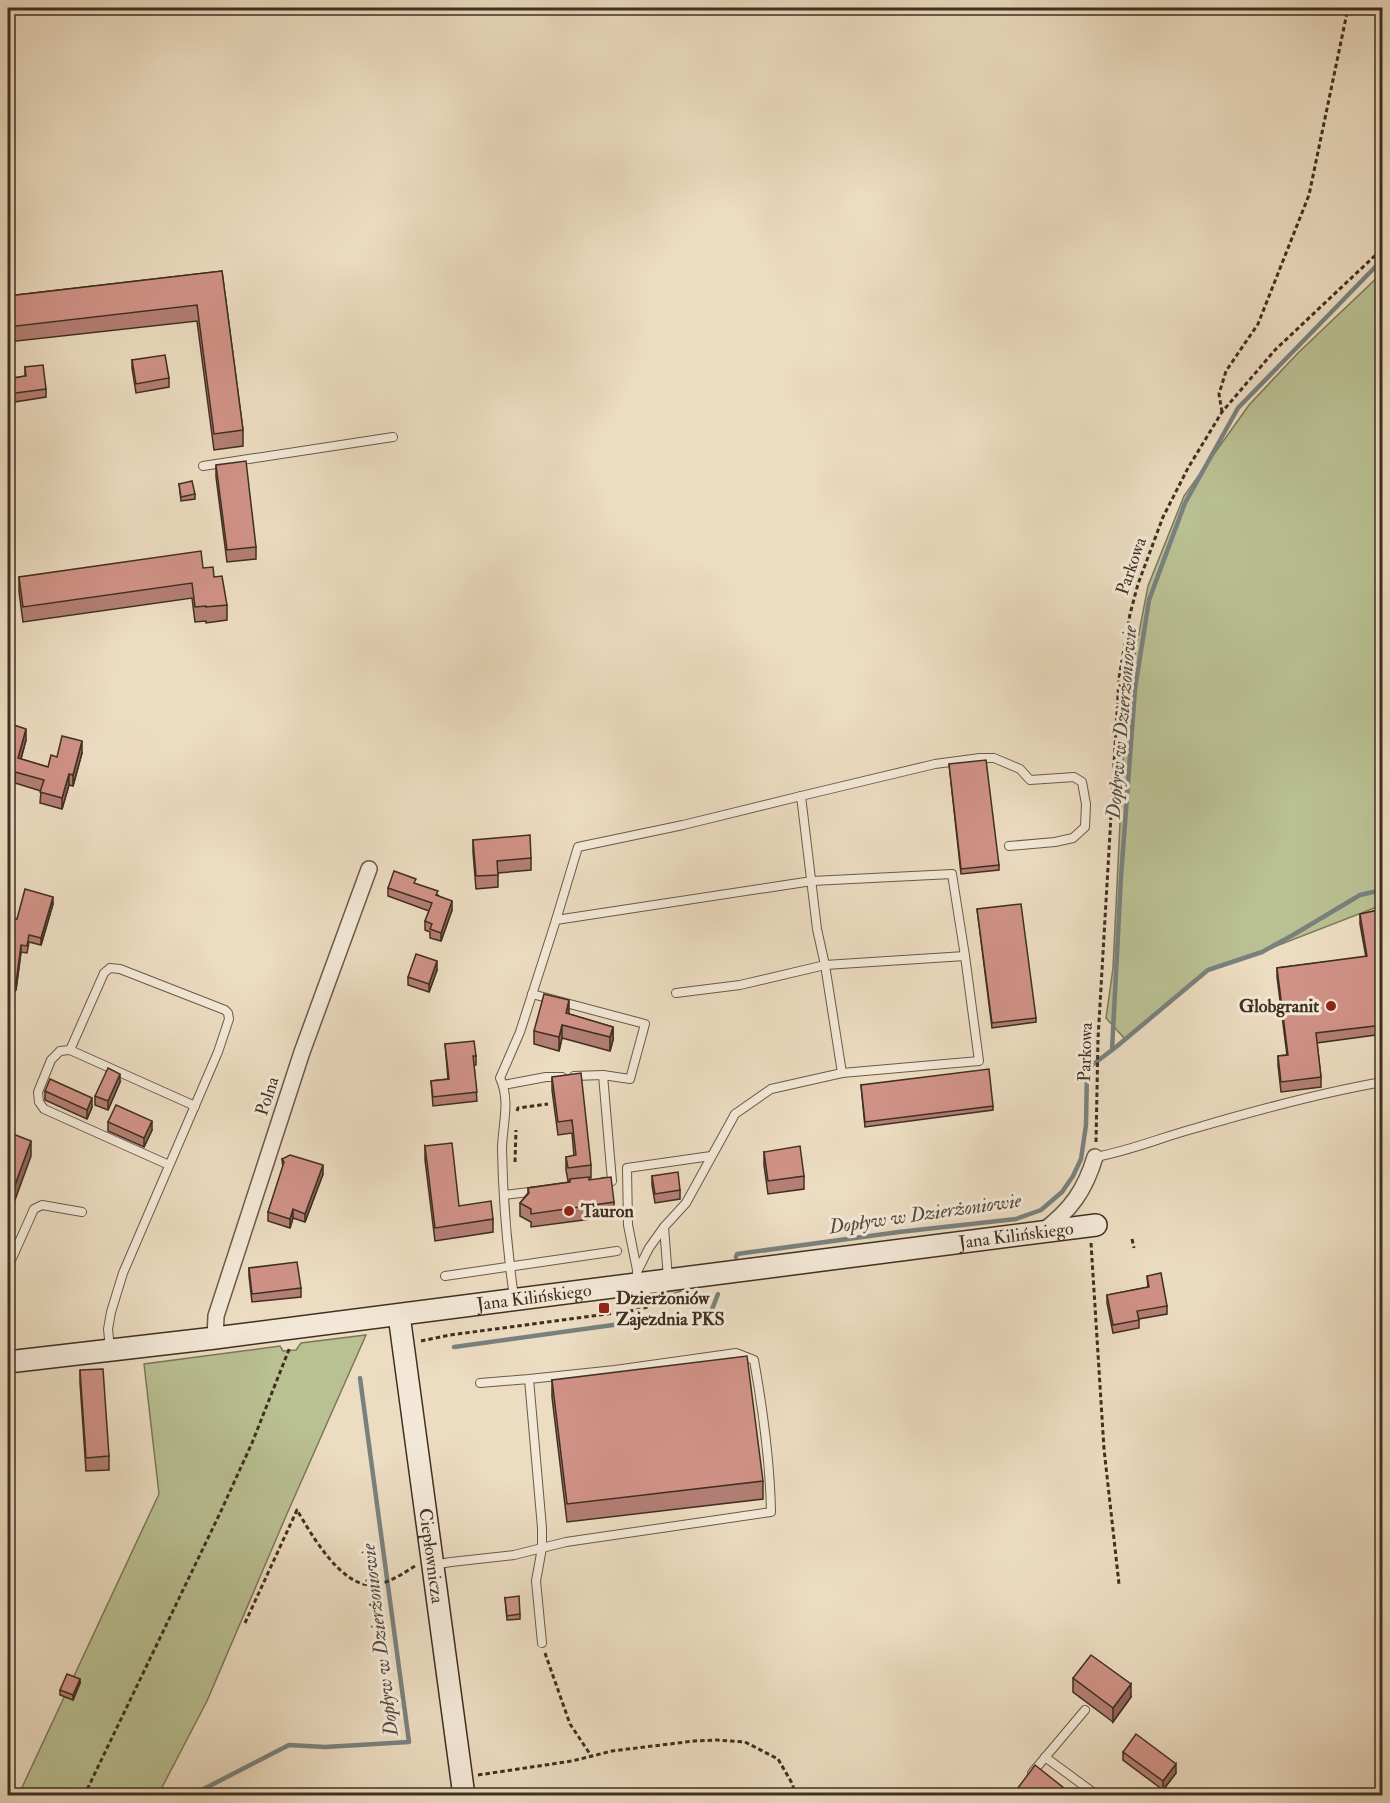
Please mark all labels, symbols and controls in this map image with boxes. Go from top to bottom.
street label: Parkowa [1111,534,1152,598]
water label: Dopływ w Dzierżoniowie [1101,624,1142,821]
place label: Globgranit [1239,995,1319,1018]
marker: Globgranit [1324,999,1338,1013]
street label: Parkowa [1073,1021,1098,1082]
street label: Polna [250,1073,285,1119]
water label: Dopływ w Dzierżoniowie [826,1188,1023,1240]
place label: Tauron [580,1200,634,1223]
marker: Tauron [562,1204,576,1218]
street label: Jana Kilińskiego [956,1217,1075,1255]
street label: Jana Kilińskiego [474,1279,593,1316]
place label: Dzierżoniów Zajezdnia PKS [616,1287,724,1331]
marker: Dzierżoniów Zajezdnia PKS [597,1301,611,1315]
street label: Ciepłownicza [413,1507,449,1606]
water label: Dopływ w Dzierżoniowie [355,1542,404,1739]

